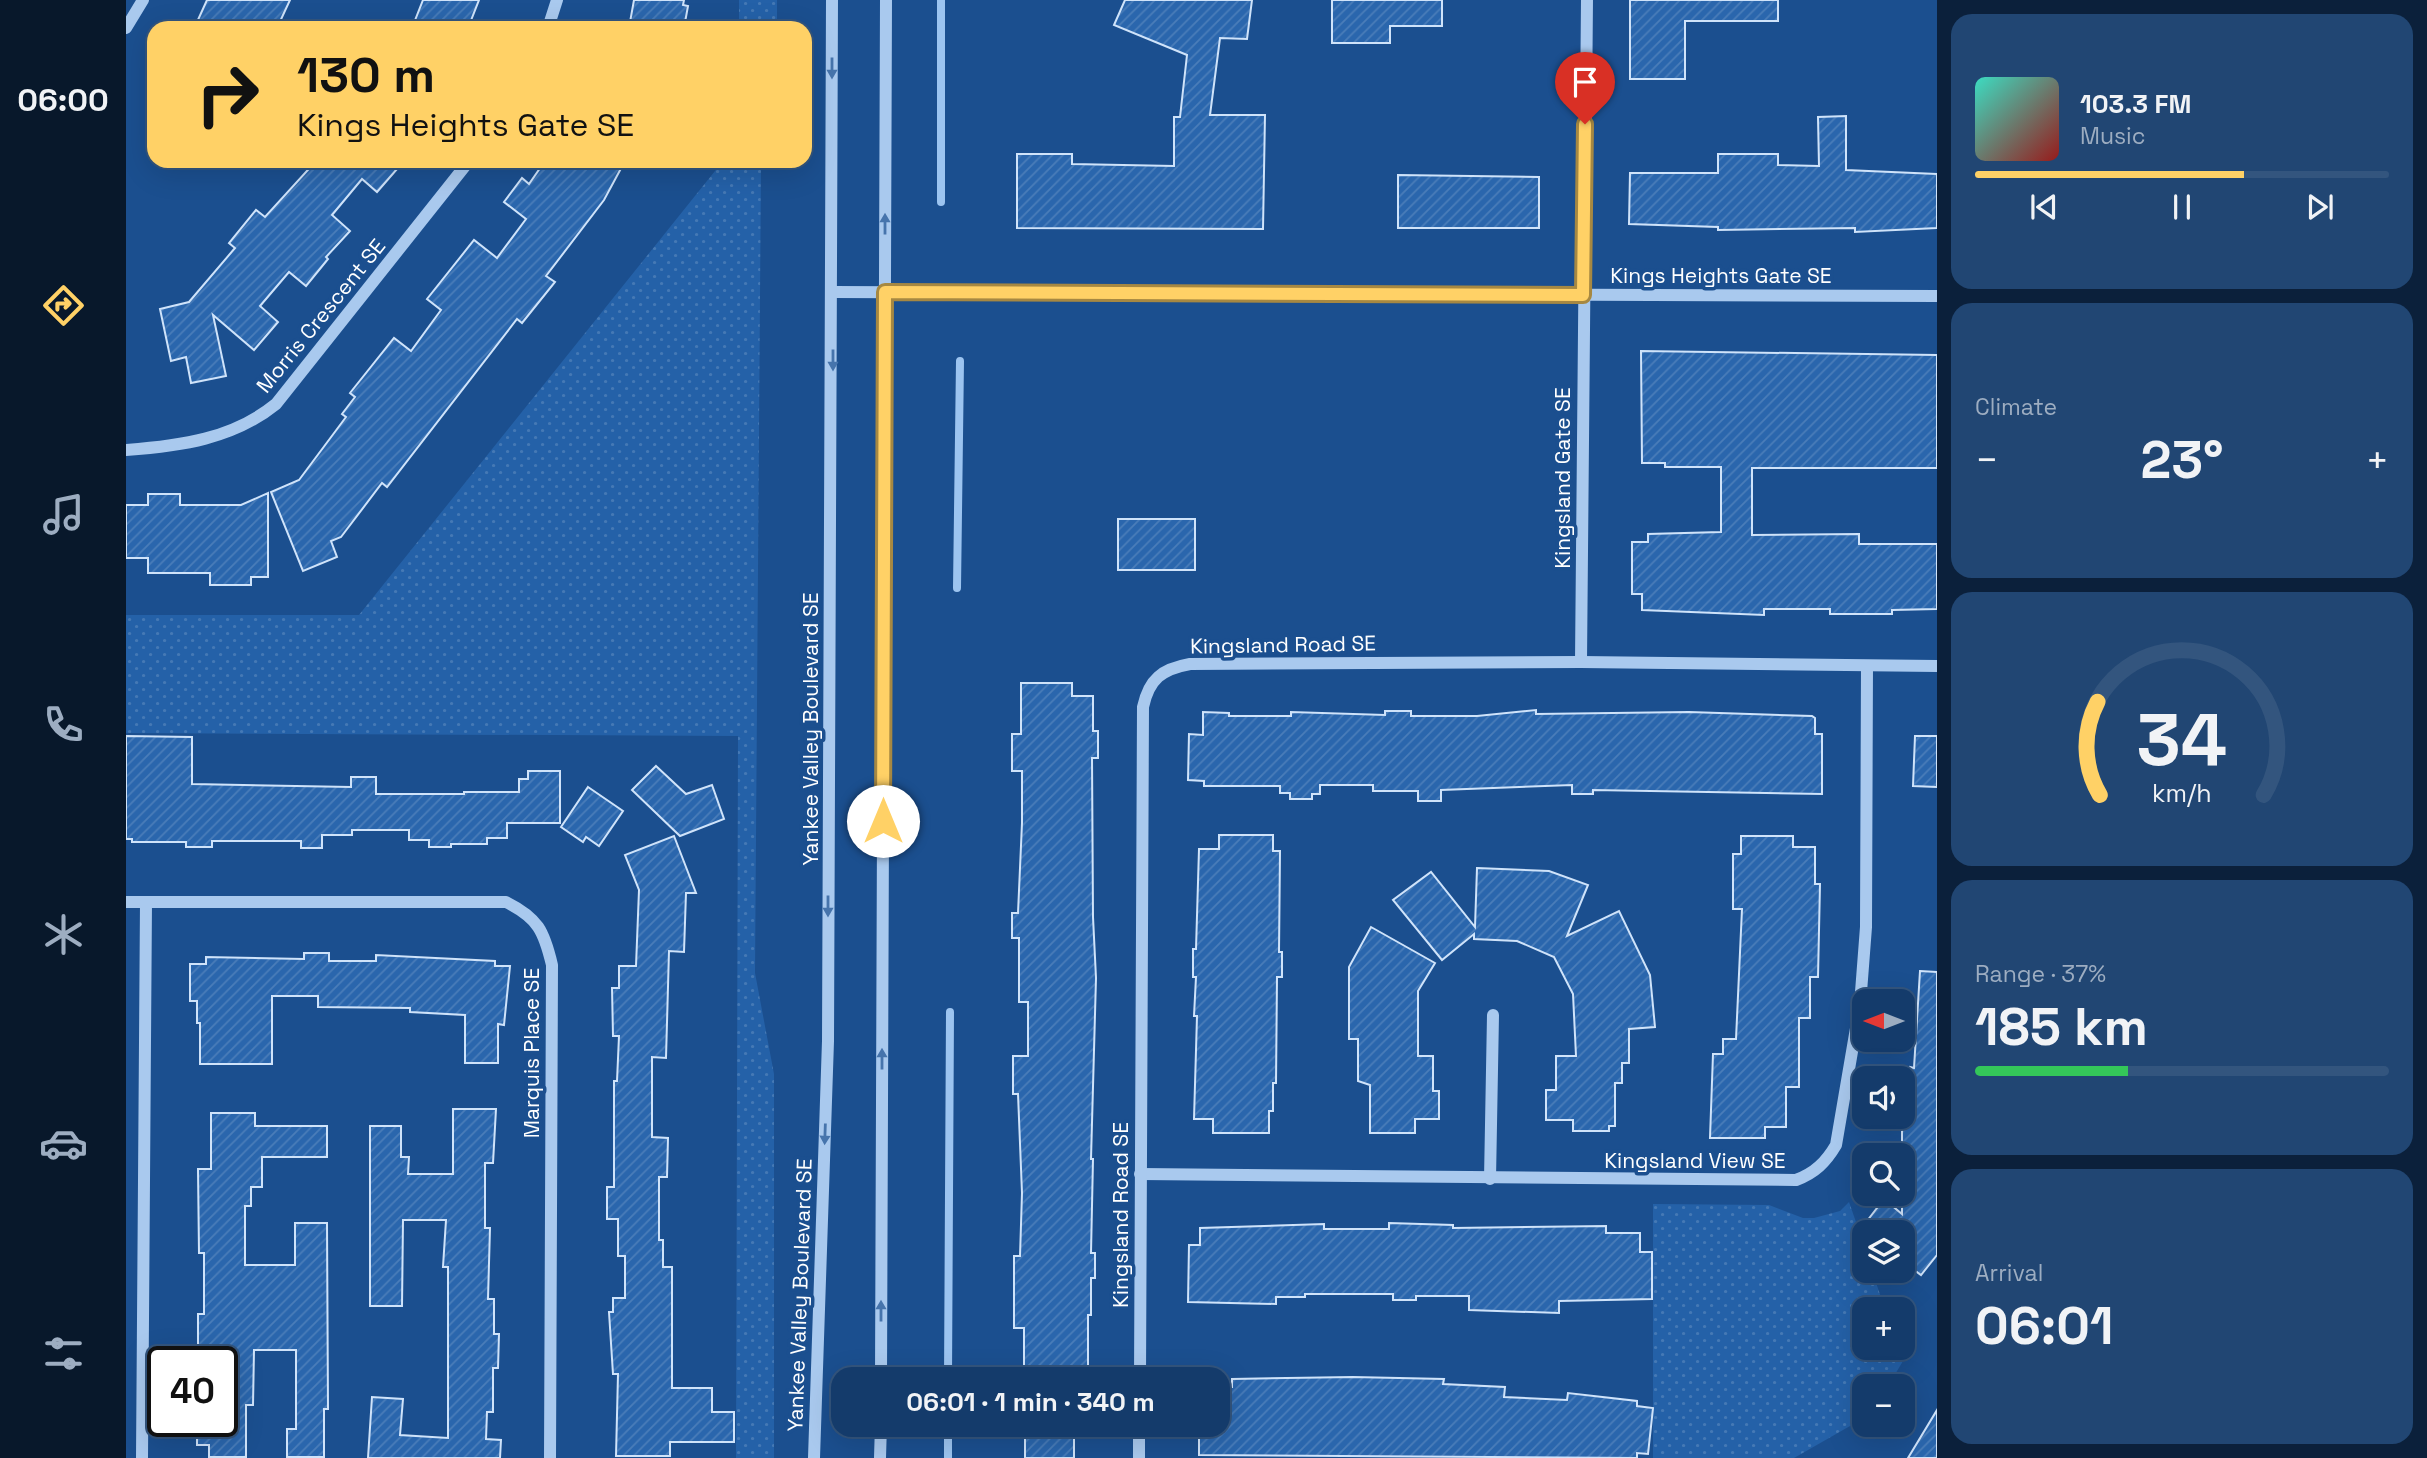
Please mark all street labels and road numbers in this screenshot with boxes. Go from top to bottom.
street label: Morris Crescent SE [250,233,391,398]
street label: Kings Heights Gate SE [1610,262,1832,289]
street label: Kingsland Gate SE [1549,387,1576,569]
street label: Yankee Valley Boulevard SE [797,592,824,866]
street label: Kingsland Road SE [1190,629,1376,660]
street label: Marquis Place SE [518,968,545,1138]
street label: Kingsland Road SE [1107,1122,1134,1308]
street label: Kingsland View SE [1604,1147,1786,1174]
street label: Yankee Valley Boulevard SE [781,1158,818,1432]

